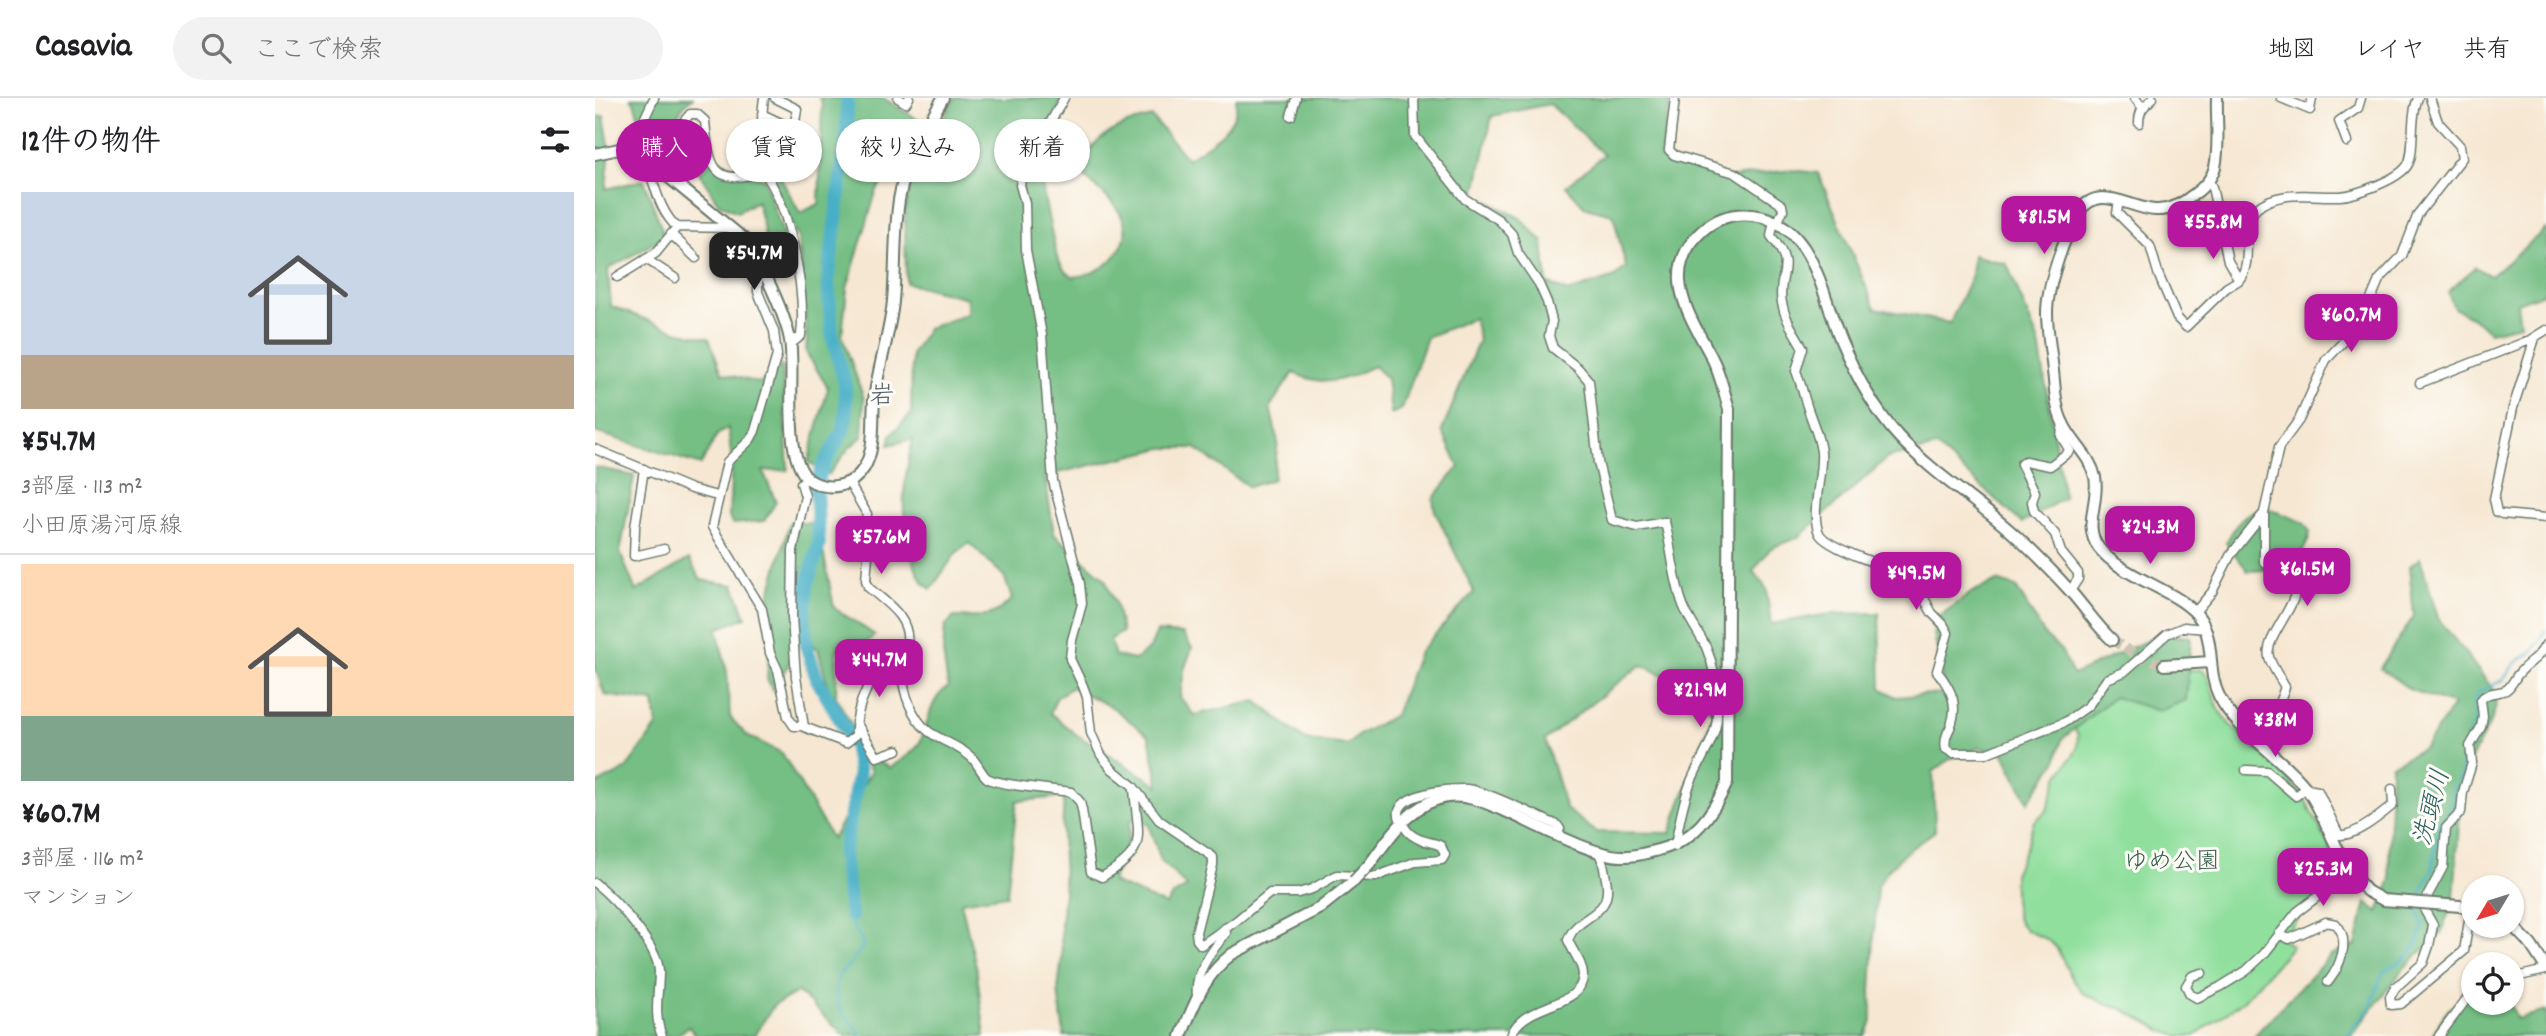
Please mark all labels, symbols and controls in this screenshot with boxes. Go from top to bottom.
search box [173,17,663,80]
text: Casavia [35,25,131,72]
icon: search [197,29,235,67]
text: ここで検索 [253,33,383,70]
text: 地図 [2268,34,2316,68]
text: レイヤ [2354,34,2425,68]
text: 共有 [2463,34,2511,68]
chip: 購入 [616,119,712,182]
chip: 賃貸 [726,119,822,182]
chip: 絞り込み [836,119,980,182]
chip: 新着 [994,119,1090,182]
icon: filters [536,121,574,159]
text: 12件の物件 [21,123,161,166]
pin: ¥81.5M [1987,197,2101,256]
text: ¥81.5M [2017,202,2071,235]
pin: ¥55.8M [2156,202,2270,261]
text: ¥55.8M [2184,207,2242,240]
pin: ¥54.7M [697,232,811,292]
icon: home [235,237,361,363]
text: ¥54.7M [725,238,783,271]
pin: ¥60.7M [2294,294,2408,354]
text: ¥60.7M [2320,300,2382,333]
district label: 岩 [869,379,895,416]
text: ¥54.7M [21,423,96,466]
text: 3部屋 · 113 m² [21,472,143,505]
pin: ¥24.3M [2093,506,2207,566]
text: 小田原湯河原線 [21,511,182,544]
text: ¥24.3M [2121,512,2179,545]
pin: ¥57.6M [824,517,938,576]
text: ¥57.6M [851,522,911,555]
pin: ¥61.5M [2250,548,2364,608]
pin: ¥49.5M [1859,552,1973,612]
text: ¥61.5M [2279,554,2335,587]
text: ¥49.5M [1886,558,1946,591]
icon: home [235,609,361,735]
pin: ¥44.7M [822,640,936,699]
text: ¥44.7M [851,645,907,678]
pin: ¥21.9M [1643,670,1757,729]
text: ¥21.9M [1673,675,1727,708]
pin: ¥38M [2234,700,2316,759]
text: ¥38M [2253,705,2297,738]
water label: 洗頭川 [2405,765,2461,850]
text: ¥60.7M [21,795,101,838]
text: 3部屋 · 116 m² [21,844,144,877]
park label: ゆめ公園 [2124,846,2220,880]
pin: ¥25.3M [2266,848,2380,908]
text: ¥25.3M [2293,854,2353,887]
north arrow [2461,875,2523,938]
map controls [2461,875,2524,1015]
text: マンション [21,883,135,916]
button: locate [2461,952,2524,1015]

